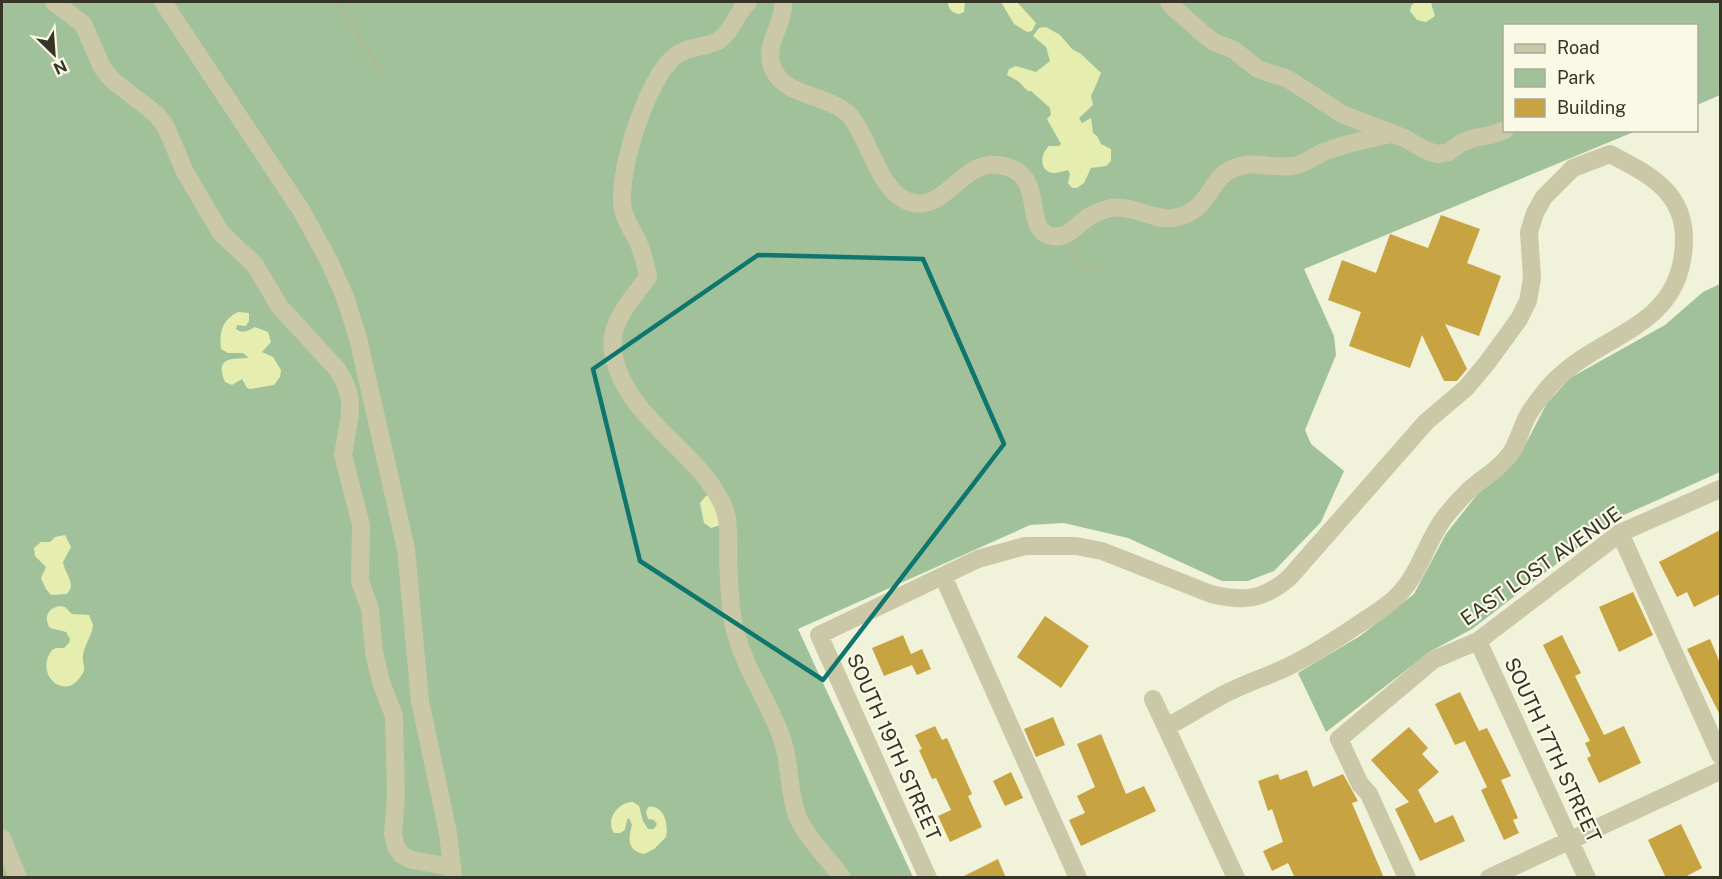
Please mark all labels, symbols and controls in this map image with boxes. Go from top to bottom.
north arrow [24,24,84,84]
legend [1503,24,1698,132]
text: Road [1557,37,1600,58]
text: N [50,56,70,78]
text: Park [1557,67,1595,88]
text: Building [1557,97,1626,118]
street label: EAST LOST AVENUE [1456,501,1626,631]
street label: SOUTH 19TH STREET [842,650,946,844]
street label: SOUTH 17TH STREET [1500,654,1606,846]

